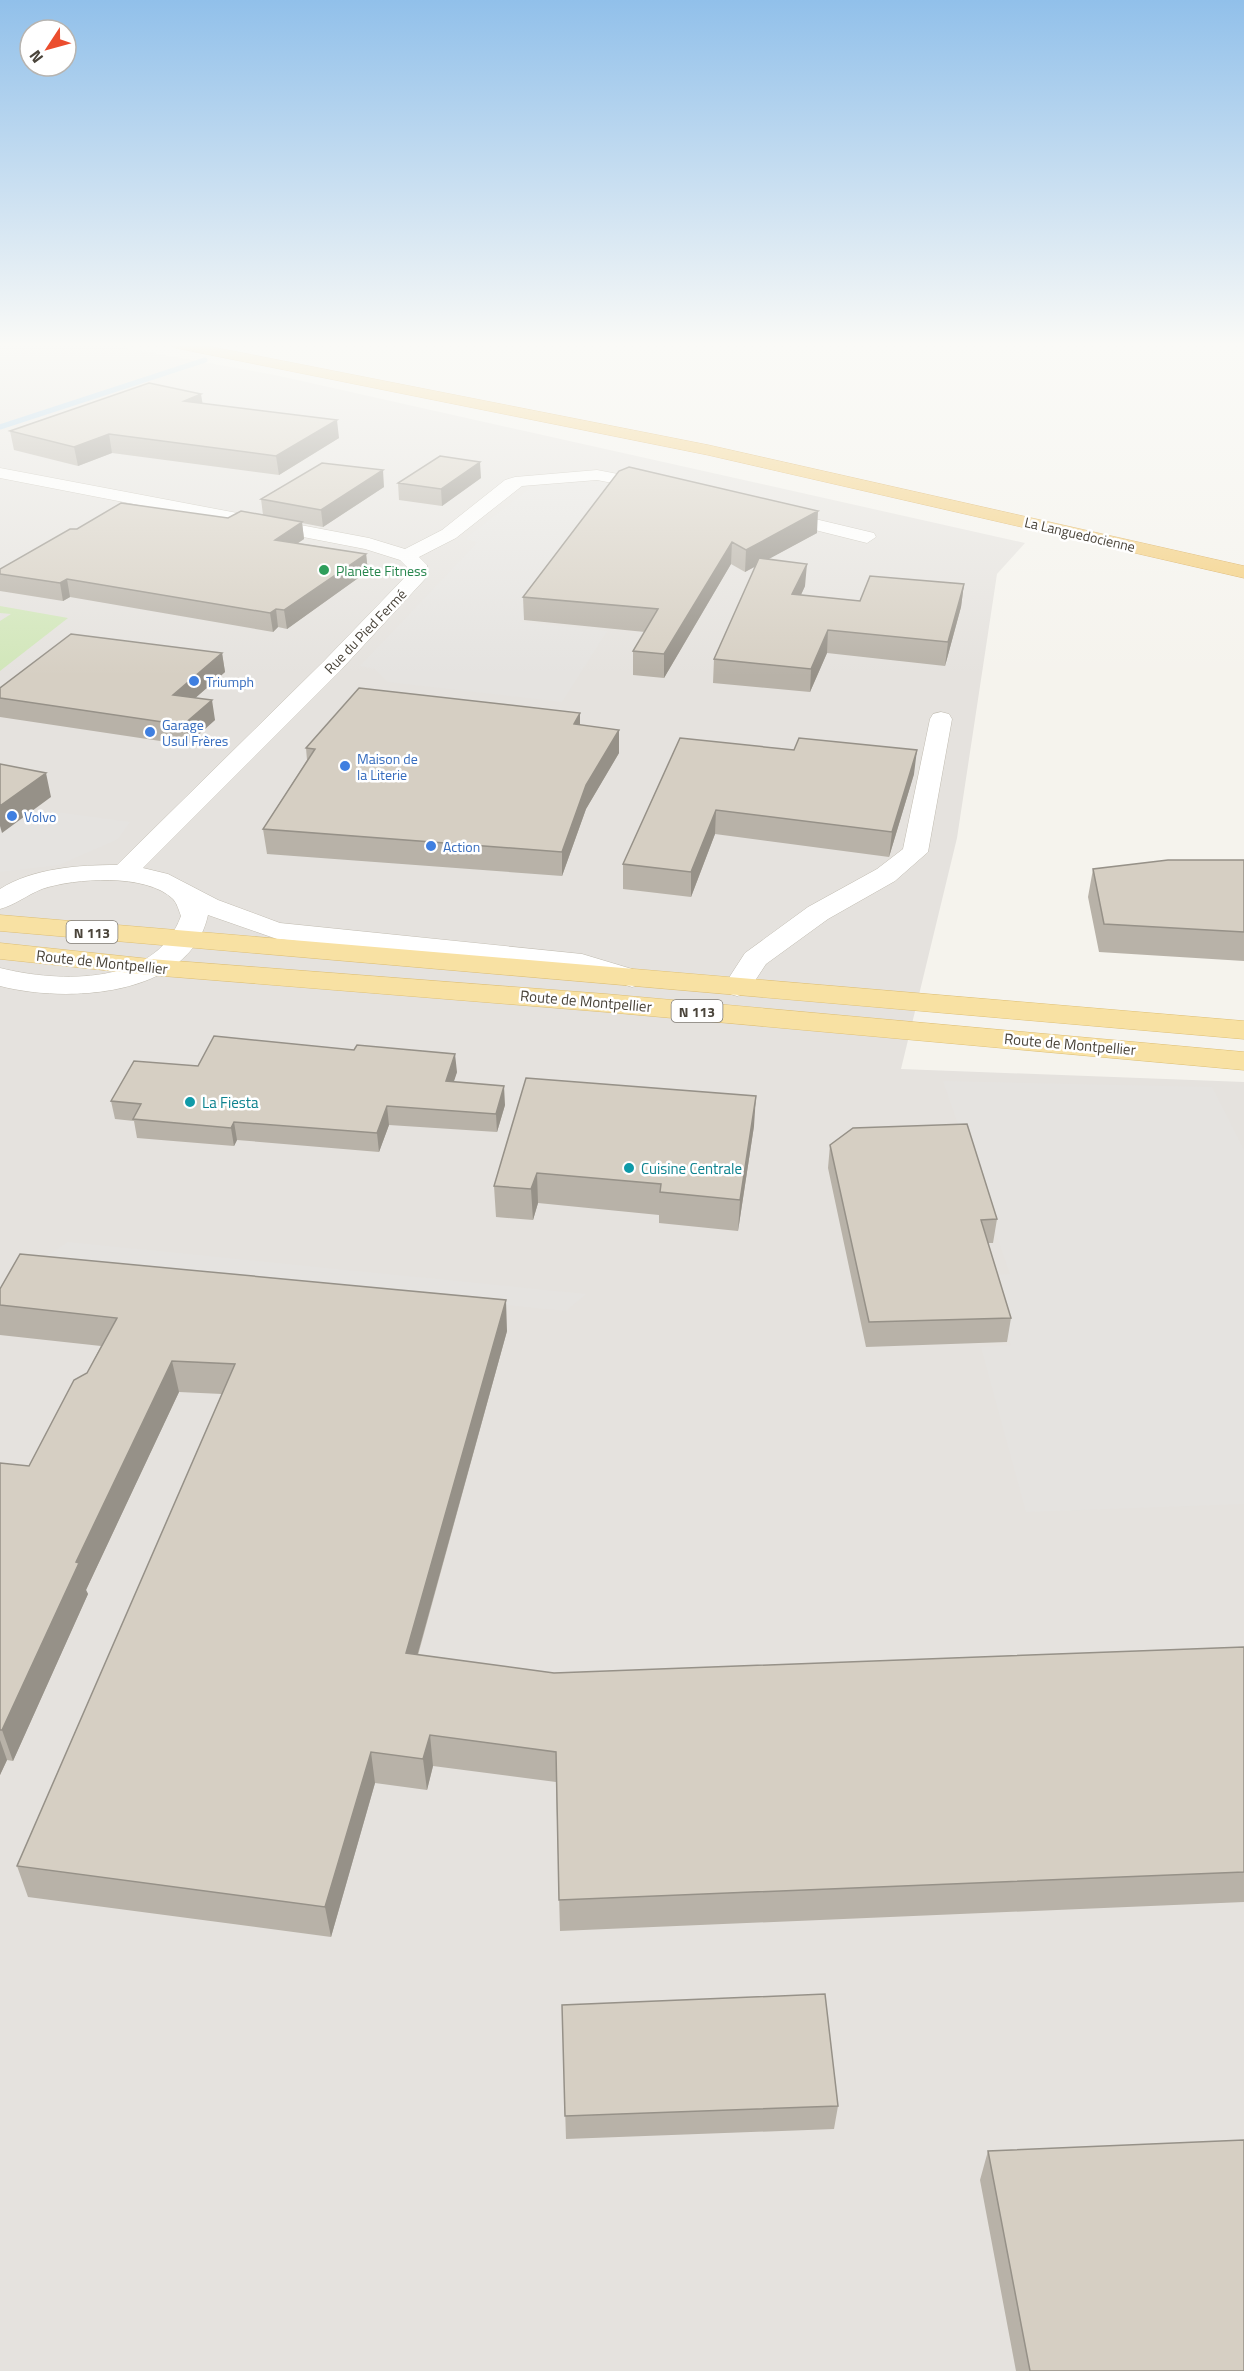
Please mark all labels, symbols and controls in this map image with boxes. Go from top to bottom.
north arrow [18,18,78,78]
text: N [23,45,49,68]
street label: La Languedocienne [1023,511,1137,557]
place label: Planète Fitness [336,560,427,581]
marker: Planète Fitness [317,563,331,577]
street label: Rue du Pied Fermé [319,584,411,678]
place label: Triumph [206,671,254,692]
marker: Triumph [187,674,201,688]
place label: Garage Usul Frères [162,714,228,751]
marker: Garage Usul Frères [143,725,157,739]
place label: Maison de la Literie [357,748,418,785]
marker: Maison de la Literie [338,759,352,773]
place label: Volvo [24,806,56,827]
marker: Volvo [5,809,19,823]
place label: Action [443,836,480,857]
marker: Action [424,839,438,853]
road number: N 113 [66,921,118,943]
street label: Route de Montpellier [35,944,169,980]
street label: Route de Montpellier [519,984,653,1018]
road number: N 113 [672,1000,722,1022]
street label: Route de Montpellier [1003,1027,1137,1061]
place label: La Fiesta [202,1091,259,1114]
marker: La Fiesta [183,1095,197,1109]
place label: Cuisine Centrale [641,1157,742,1180]
marker: Cuisine Centrale [622,1161,636,1175]

